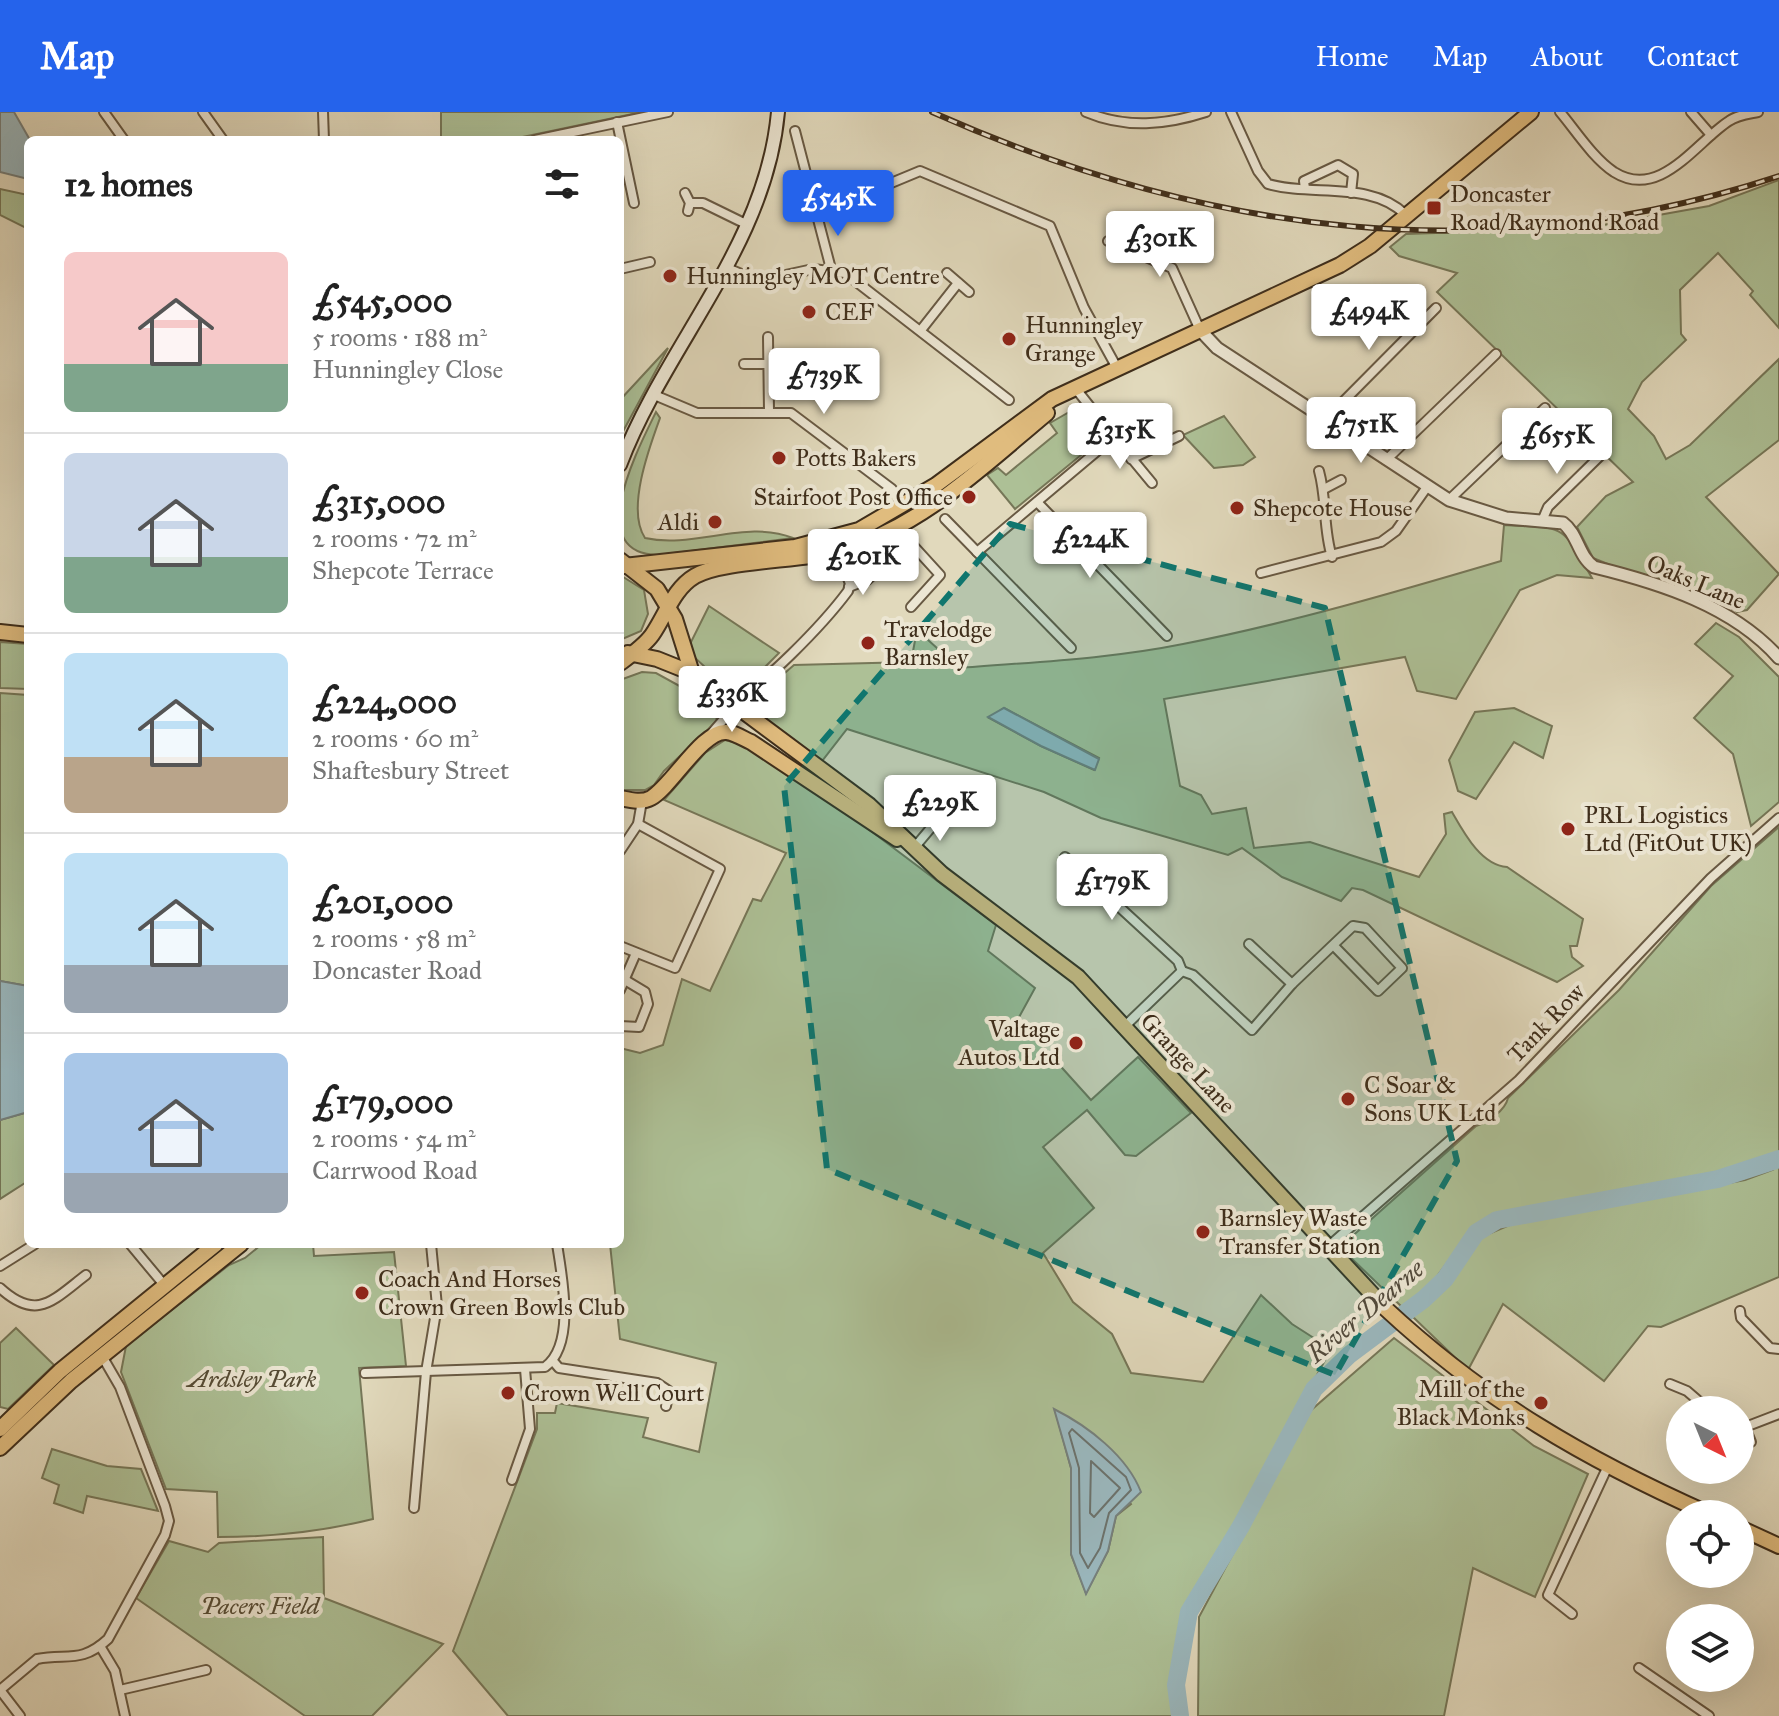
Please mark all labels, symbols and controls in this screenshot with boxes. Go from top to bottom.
text: Map [40,33,114,79]
text: Home [1316,39,1389,74]
text: Map [1433,39,1487,74]
text: About [1531,39,1603,74]
text: Contact [1647,39,1739,74]
icon: filters [540,162,584,206]
text: 12 homes [64,164,193,205]
pin: £545K [782,170,894,238]
place label: Doncaster Road/Raymond Road [1450,179,1659,237]
text: £545K [801,180,875,212]
marker: Doncaster Road/Raymond Road [1425,199,1443,217]
pin: £301K [1104,211,1216,279]
text: £301K [1124,221,1196,253]
place label: Hunningley MOT Centre [686,261,940,291]
marker: Hunningley MOT Centre [661,267,679,285]
text: £545,000 [312,280,453,321]
icon: home [128,284,224,380]
pin: £494K [1313,284,1425,352]
text: £494K [1329,294,1409,326]
place label: CEF [825,297,875,327]
marker: CEF [800,303,818,321]
place label: Hunningley Grange [1025,310,1143,368]
text: 5 rooms · 188 m² [312,321,487,353]
marker: Hunningley Grange [1000,330,1018,348]
pin: £739K [768,348,880,416]
text: Hunningley Close [312,353,503,385]
text: £739K [787,358,861,390]
pin: £751K [1305,397,1417,465]
pin: £315K [1064,403,1176,471]
text: £751K [1325,407,1397,439]
pin: £655K [1501,408,1613,476]
text: £315K [1085,413,1155,445]
text: £655K [1520,418,1594,450]
place label: Potts Bakers [795,443,916,473]
marker: Potts Bakers [770,449,788,467]
text: £315,000 [312,481,446,522]
place label: Stairfoot Post Office [754,482,953,512]
icon: home [128,485,224,581]
marker: Stairfoot Post Office [960,488,978,506]
place label: Shepcote House [1253,493,1412,523]
marker: Shepcote House [1228,499,1246,517]
place label: Aldi [657,507,699,537]
pin: £224K [1034,512,1146,580]
marker: Aldi [706,513,724,531]
text: 2 rooms · 72 m² [312,522,476,554]
text: £224K [1052,522,1128,554]
pin: £201K [807,529,919,597]
text: £201K [826,539,900,571]
street label: Oaks Lane [1642,548,1750,616]
text: Shepcote Terrace [312,554,494,586]
place label: Travelodge Barnsley [884,614,992,672]
marker: Travelodge Barnsley [859,634,877,652]
pin: £336K [676,666,788,734]
text: £336K [697,676,767,708]
text: £224,000 [312,681,457,722]
icon: home [128,685,224,781]
text: 2 rooms · 60 m² [312,722,478,754]
text: Shaftesbury Street [312,754,509,786]
pin: £229K [884,775,996,843]
text: £229K [902,785,978,817]
place label: PRL Logistics Ltd (FitOut UK) [1584,800,1752,858]
marker: PRL Logistics Ltd (FitOut UK) [1559,820,1577,838]
pin: £179K [1056,854,1168,922]
text: £179K [1075,864,1149,896]
text: £201,000 [312,881,453,922]
icon: home [128,885,224,981]
text: 2 rooms · 58 m² [312,922,476,954]
text: Doncaster Road [312,954,482,986]
street label: Tank Row [1501,976,1592,1069]
street label: Grange Lane [1134,1006,1242,1120]
place label: Valtage Autos Ltd [957,1014,1060,1072]
marker: Valtage Autos Ltd [1067,1034,1085,1052]
place label: C Soar & Sons UK Ltd [1364,1070,1496,1128]
text: £179,000 [312,1081,454,1122]
icon: home [128,1085,224,1181]
marker: C Soar & Sons UK Ltd [1339,1090,1357,1108]
text: 2 rooms · 54 m² [312,1122,476,1154]
text: Carrwood Road [312,1154,478,1186]
place label: Barnsley Waste Transfer Station [1219,1203,1380,1261]
marker: Barnsley Waste Transfer Station [1194,1223,1212,1241]
water label: River Dearne [1299,1252,1431,1370]
place label: Coach And Horses Crown Green Bowls Club [378,1264,625,1322]
marker: Coach And Horses Crown Green Bowls Club [353,1284,371,1302]
park label: Ardsley Park [185,1364,317,1394]
place label: Mill of the Black Monks [1396,1374,1525,1432]
place label: Crown Well Court [524,1378,705,1408]
marker: Crown Well Court [499,1384,517,1402]
marker: Mill of the Black Monks [1532,1394,1550,1412]
north arrow [1666,1396,1754,1484]
map controls [1666,1396,1754,1692]
button: locate [1666,1500,1754,1588]
park label: Pacers Field [201,1591,321,1621]
button: layers [1666,1604,1754,1692]

